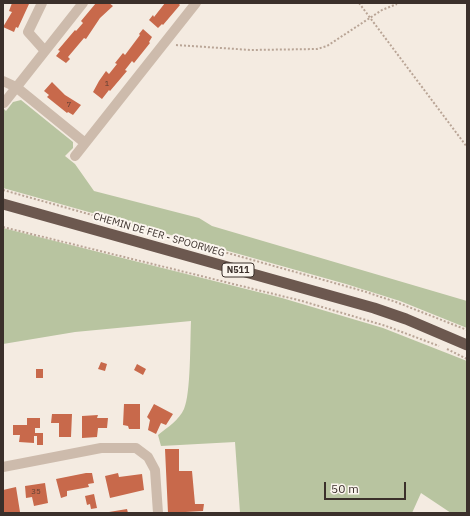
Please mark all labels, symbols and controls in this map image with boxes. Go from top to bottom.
house number: 1 [105,79,109,89]
house number: 7 [67,100,71,110]
street label: CHEMIN DE FER - SPOORWEG [92,210,226,260]
road number: N511 [222,263,254,277]
scale bar [326,474,408,500]
text: 50 m [331,481,359,496]
house number: 35 [31,487,41,497]

